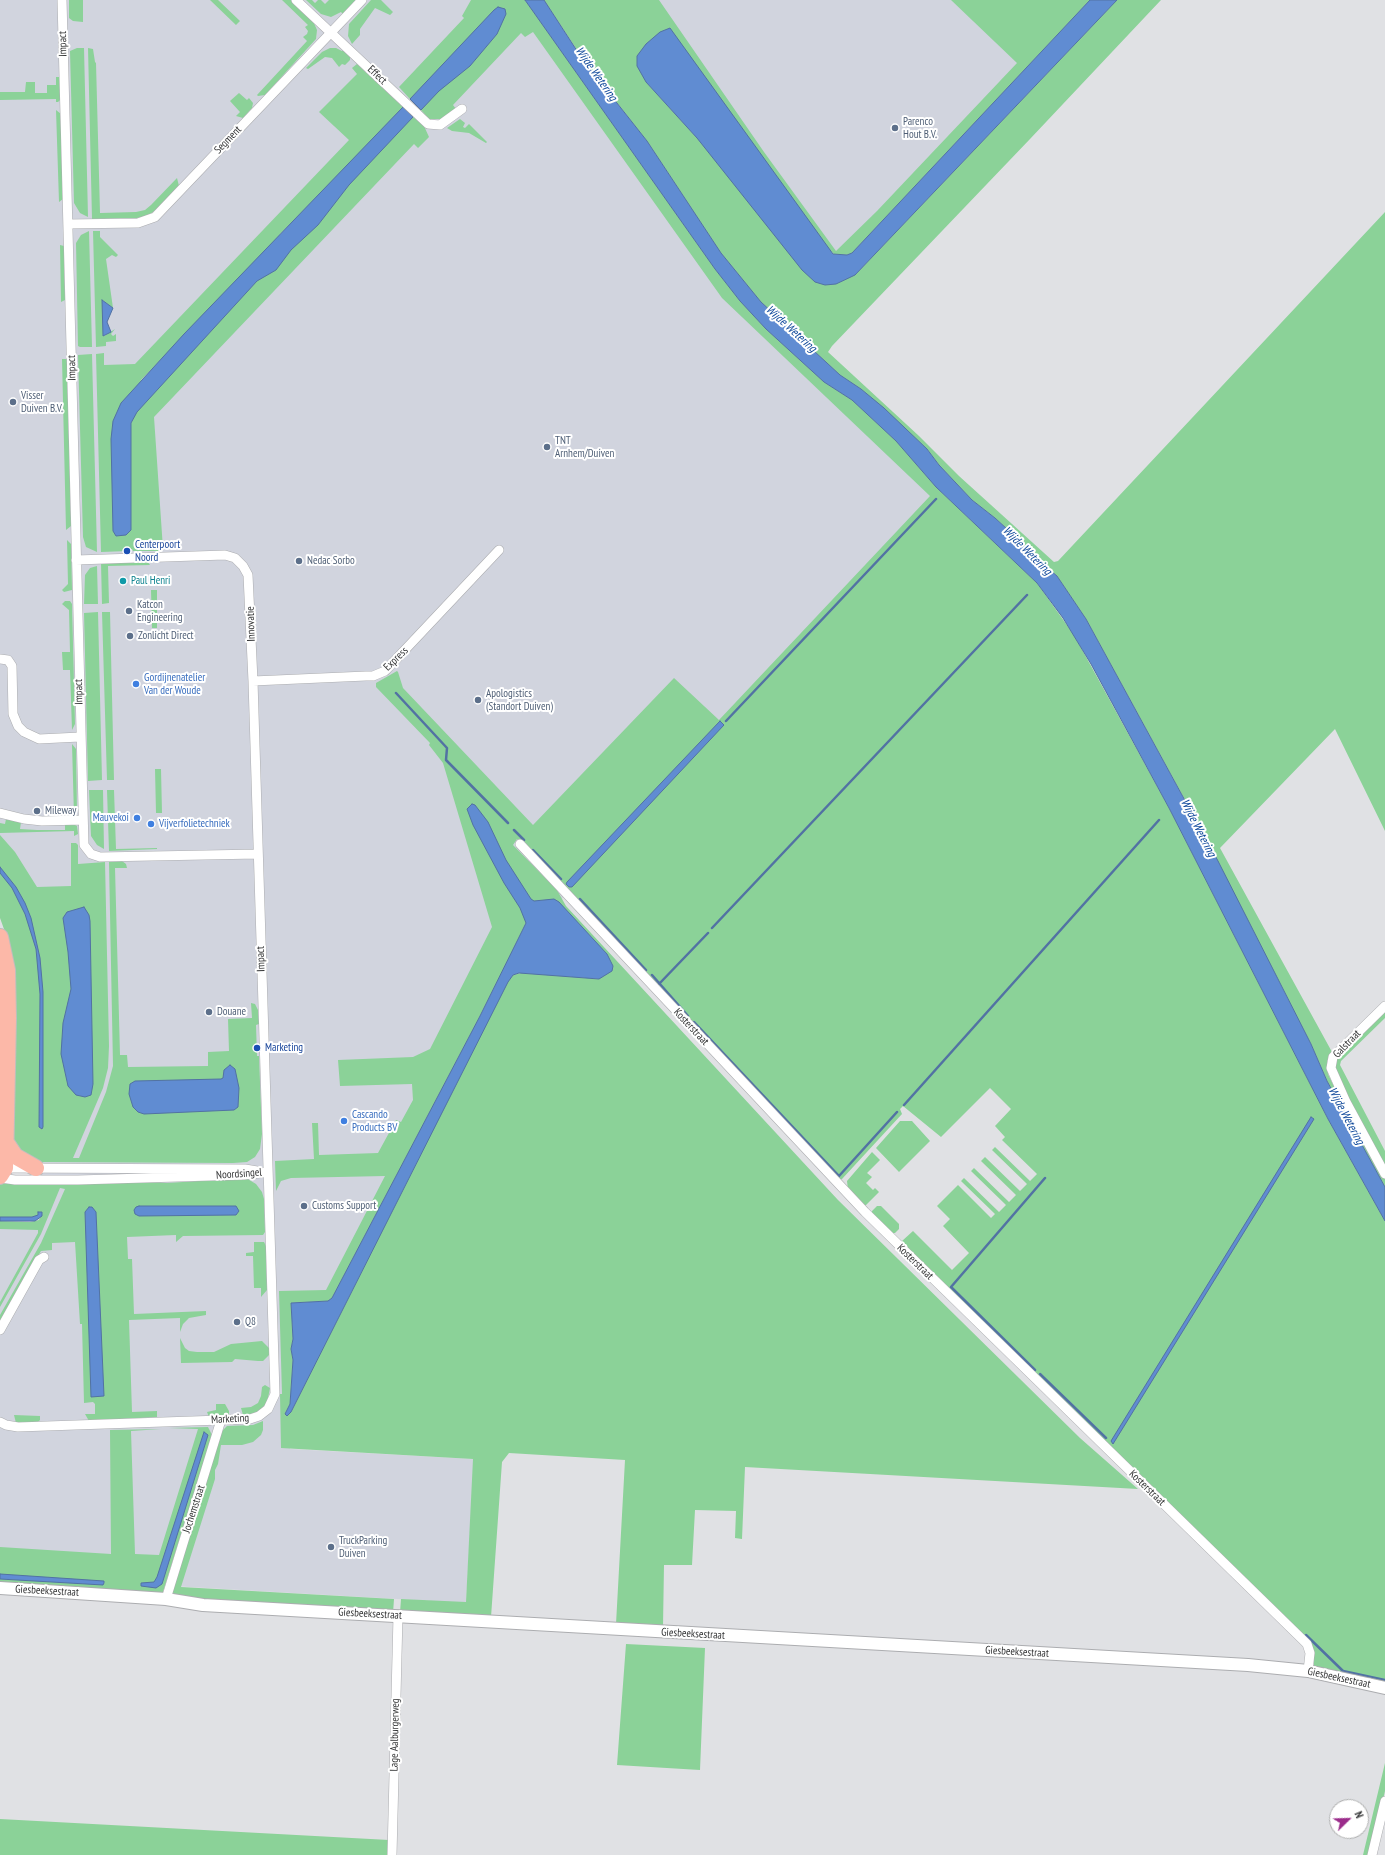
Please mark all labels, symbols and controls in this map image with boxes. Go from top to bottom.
street label: Impact [56,31,70,57]
water label: Wijde Wetering [572,44,620,104]
street label: Effect [365,63,389,87]
place label: Parenco Hout B.V. [903,115,937,141]
street label: Segment [212,123,244,157]
marker: Parenco Hout B.V. [890,123,900,133]
water label: Wijde Wetering [763,303,819,355]
street label: Impact [65,355,79,381]
place label: Visser Duiven B.V. [21,389,63,415]
marker: Visser Duiven B.V. [8,397,18,407]
place label: TNT Arnhem/Duiven [555,434,614,460]
marker: TNT Arnhem/Duiven [542,442,552,452]
water label: Wijde Wetering [1000,524,1054,578]
place label: Centerpoort Noord [135,538,180,564]
marker: Centerpoort Noord [122,546,132,556]
place label: Nedac Sorbo [307,554,355,568]
marker: Nedac Sorbo [294,556,304,566]
place label: Paul Henri [131,574,170,588]
marker: Paul Henri [118,576,128,586]
place label: Katcon Engineering [137,598,182,624]
marker: Katcon Engineering [124,606,134,616]
street label: Innovatie [244,606,258,642]
place label: Zonlicht Direct [138,629,194,643]
marker: Zonlicht Direct [125,631,135,641]
street label: Express [381,644,411,674]
place label: Gordijnenatelier Van der Woude [144,671,205,697]
street label: Impact [72,679,86,705]
marker: Gordijnenatelier Van der Woude [131,679,141,689]
place label: Apologistics (Standort Duiven) [486,687,553,713]
marker: Apologistics (Standort Duiven) [473,695,483,705]
water label: Wijde Wetering [1177,797,1219,859]
place label: Mileway [45,804,76,818]
marker: Mileway [32,806,42,816]
place label: Mauvekoi [93,811,129,825]
marker: Mauvekoi [132,813,142,823]
place label: Vijverfolietechniek [159,817,230,831]
marker: Vijverfolietechniek [146,819,156,829]
street label: Impact [254,946,268,972]
place label: Douane [217,1005,246,1019]
street label: Kosterstraat [671,1006,711,1048]
marker: Douane [204,1007,214,1017]
street label: Galstraat [1330,1027,1364,1061]
place label: Marketing [265,1041,303,1055]
marker: Marketing [252,1043,262,1053]
water label: Wijde Wetering [1325,1085,1367,1147]
place label: Cascando Products BV [352,1108,397,1134]
marker: Cascando Products BV [339,1116,349,1126]
street label: Noordsingel [216,1166,262,1182]
place label: Customs Support [312,1199,376,1213]
marker: Customs Support [299,1201,309,1211]
street label: Kosterstraat [894,1241,936,1283]
place label: Q8 [245,1315,256,1329]
marker: Q8 [232,1317,242,1327]
street label: Marketing [211,1411,249,1427]
street label: Kosterstraat [1126,1467,1168,1509]
street label: Jochemstraat [180,1483,208,1535]
place label: TruckParking Duiven [339,1534,387,1560]
marker: TruckParking Duiven [326,1542,336,1552]
street label: Giesbeeksestraat [15,1583,79,1599]
street label: Giesbeeksestraat [338,1606,402,1622]
street label: Giesbeeksestraat [661,1626,725,1642]
street label: Giesbeeksestraat [985,1644,1049,1660]
street label: Giesbeeksestraat [1306,1665,1372,1691]
street label: Lage Aalburgerweg [388,1698,402,1772]
north arrow [1329,1799,1369,1839]
text: N [1352,1809,1367,1820]

